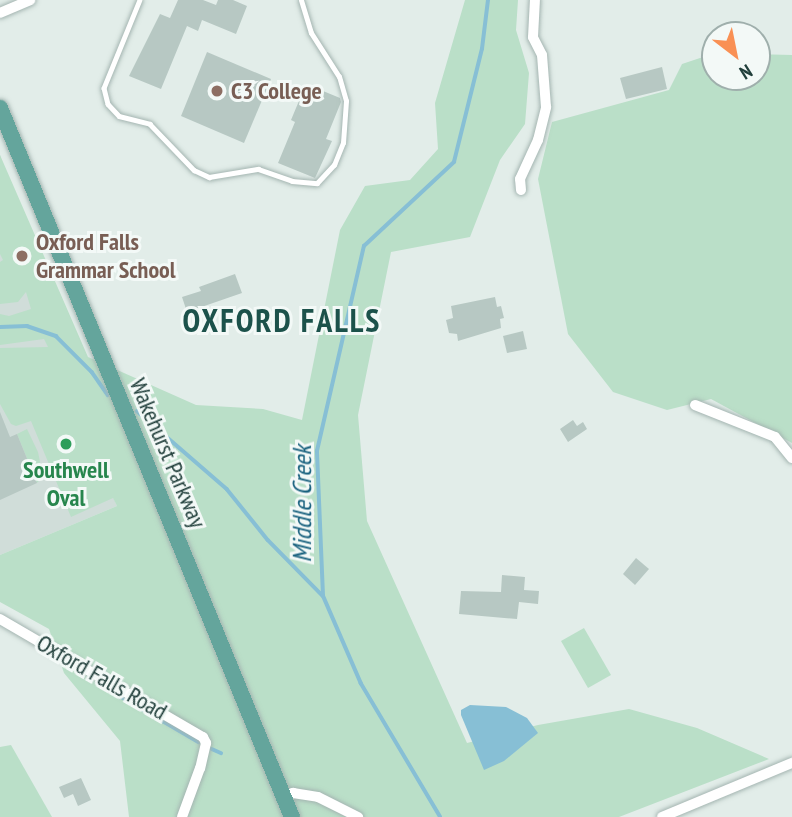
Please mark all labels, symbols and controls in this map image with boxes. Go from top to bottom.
north arrow [701,21,771,91]
text: N [735,59,757,85]
place label: C3 College [231,77,322,105]
marker: C3 College [209,83,225,99]
place label: Oxford Falls Grammar School [36,228,176,284]
marker: Oxford Falls Grammar School [14,248,30,264]
district label: OXFORD FALLS [184,301,380,339]
street label: Wakehurst Parkway [124,374,212,532]
marker: Southwell Oval [58,436,74,452]
water label: Middle Creek [286,445,318,563]
place label: Southwell Oval [23,456,109,512]
street label: Oxford Falls Road [32,628,172,726]

